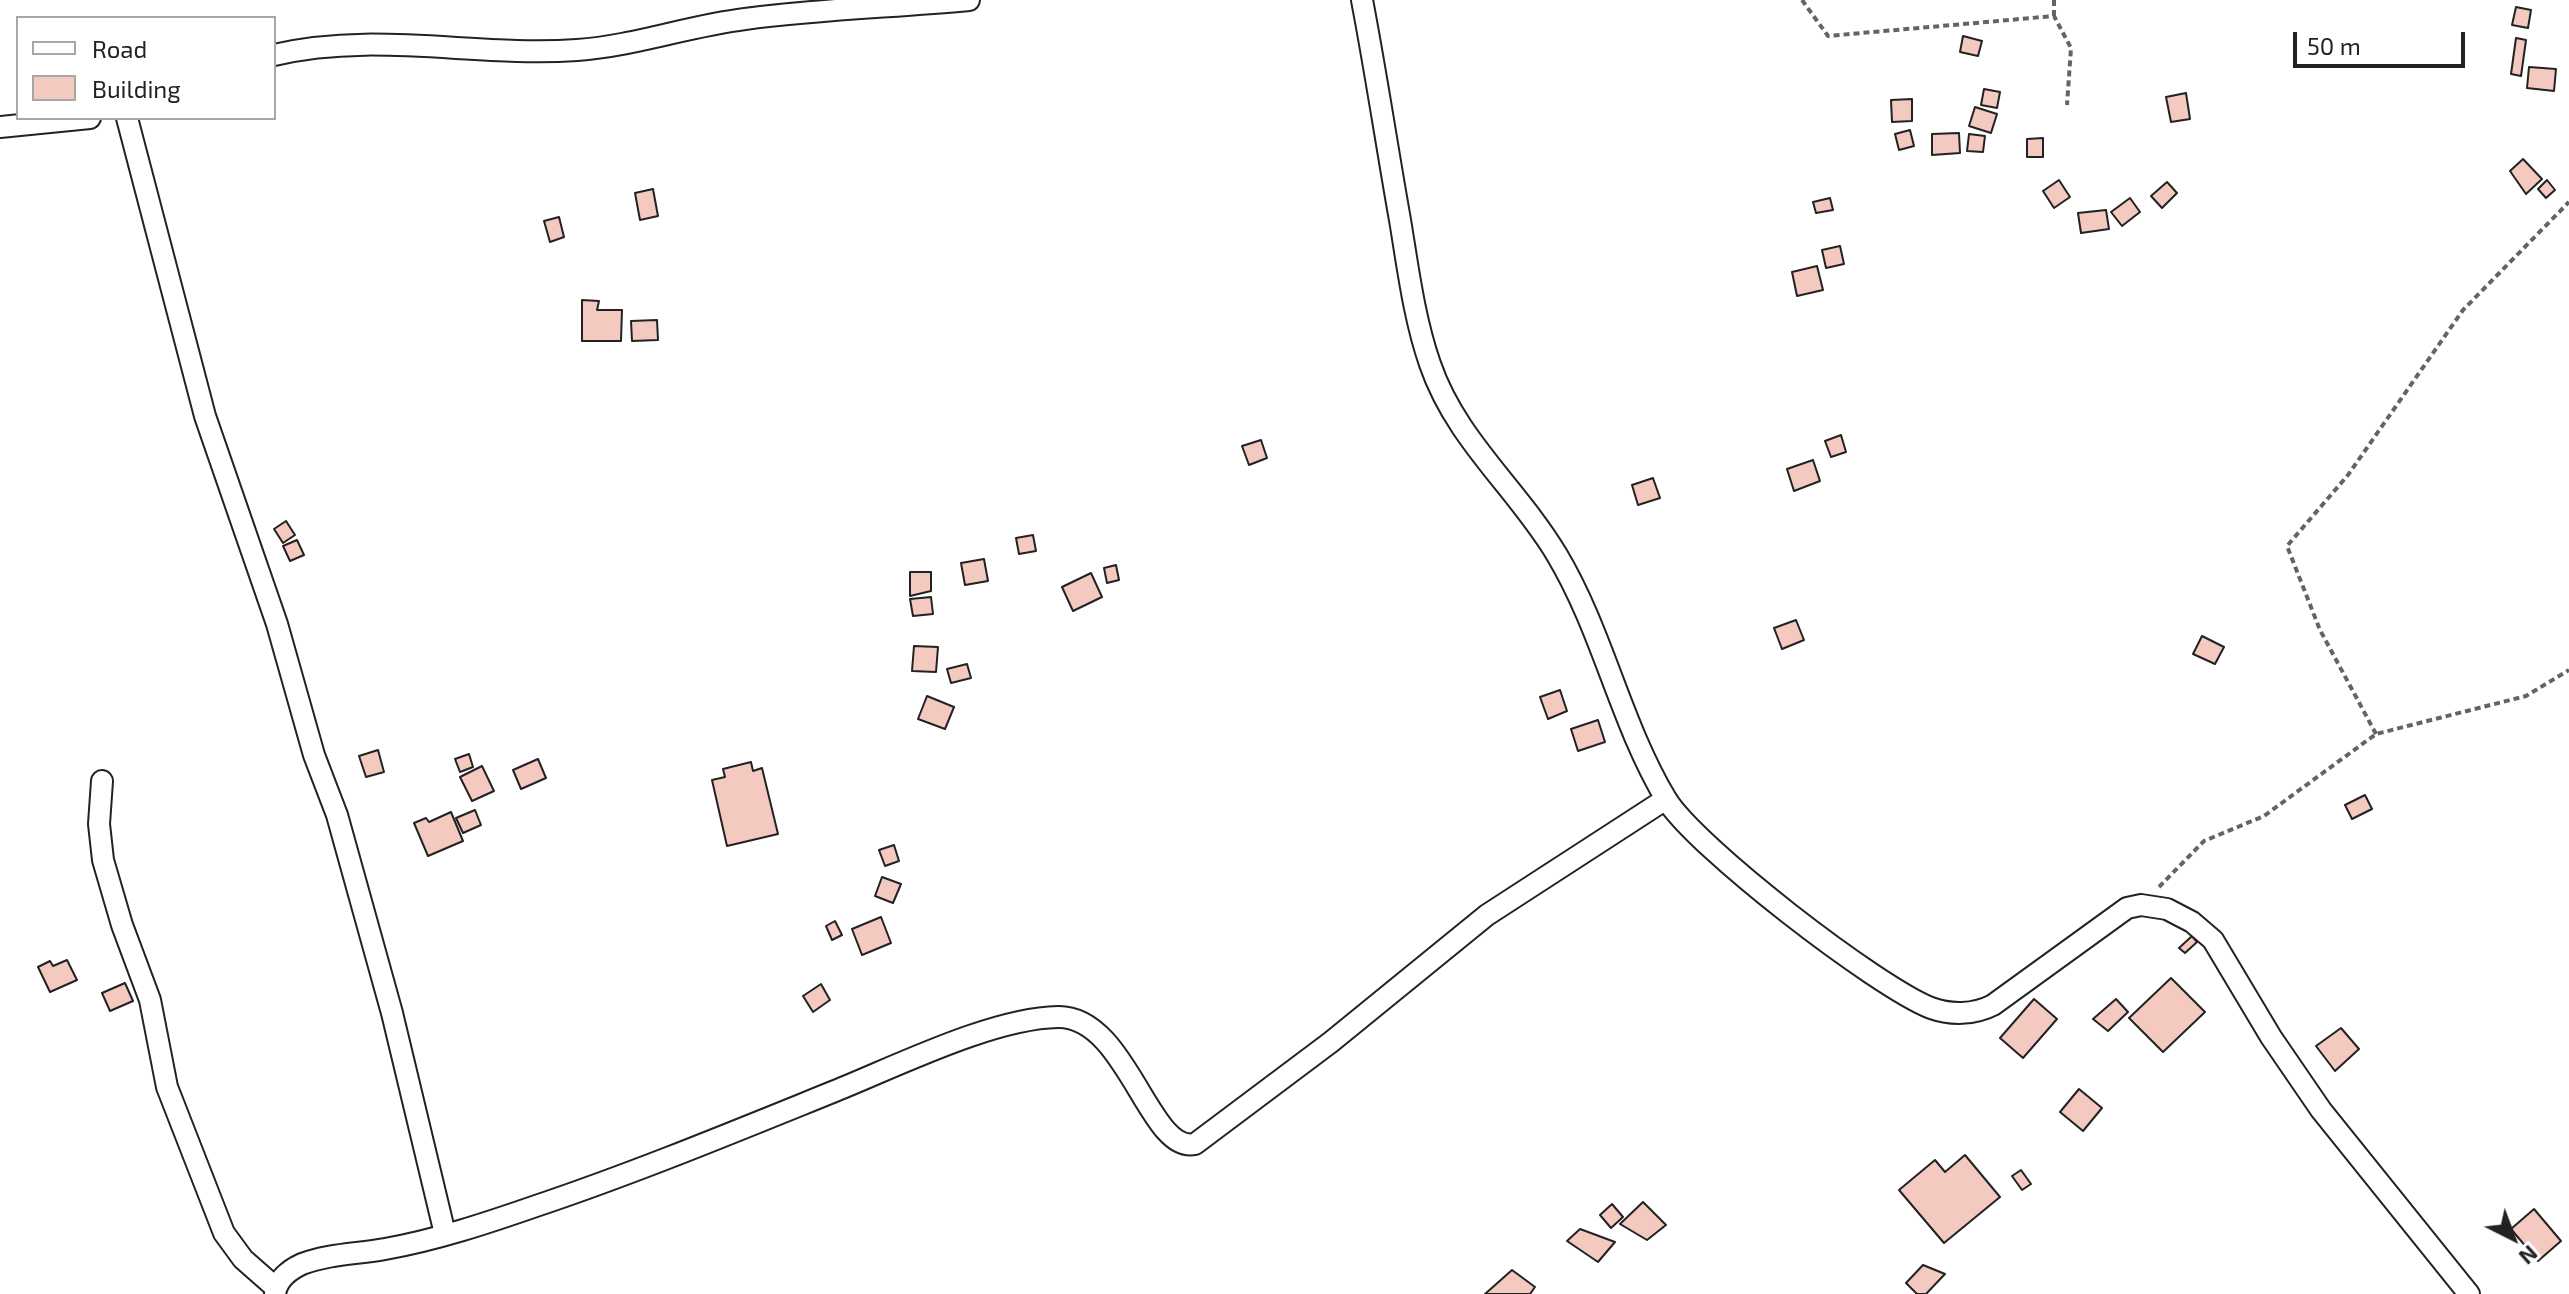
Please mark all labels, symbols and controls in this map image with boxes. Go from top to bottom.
legend [16,16,276,120]
scale bar [2297,16,2469,66]
text: 50 m [2307,31,2361,60]
text: Road [92,34,147,63]
text: Building [92,74,181,103]
north arrow [2473,1198,2553,1278]
text: N [2514,1241,2544,1271]

